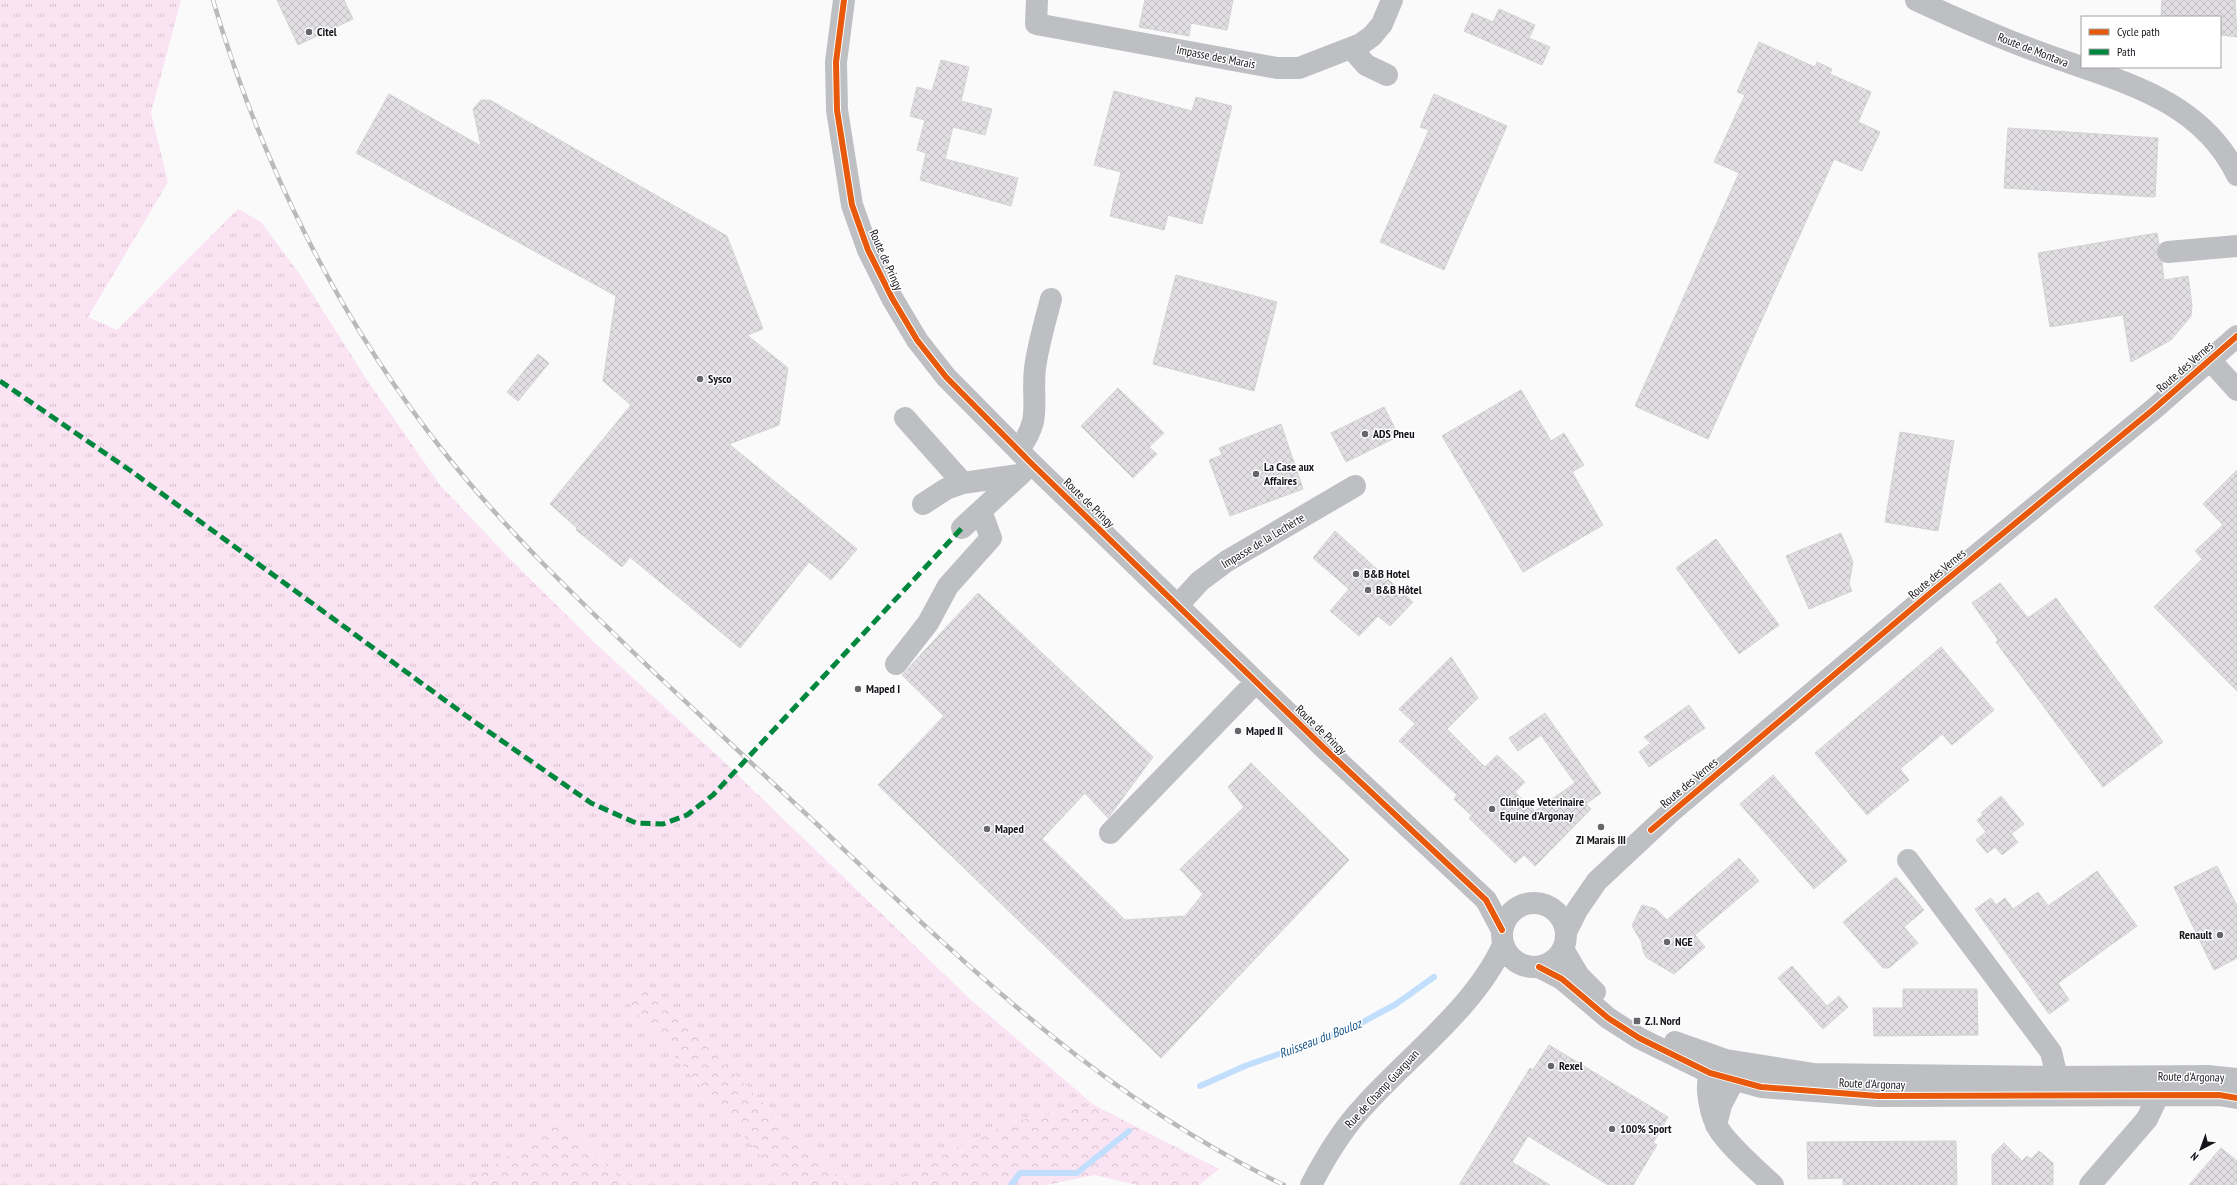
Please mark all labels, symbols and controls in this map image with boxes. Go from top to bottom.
legend [2081,16,2221,68]
place label: Citel [317,24,337,39]
text: Cycle path [2117,24,2160,39]
marker: Citel [304,27,314,37]
street label: Route de Montava [1996,29,2071,70]
street label: Impasse des Marais [1175,41,1257,72]
text: Path [2117,44,2135,59]
street label: Route de Pringy [866,227,907,293]
street label: Route des Vernes [2153,338,2216,395]
place label: Sysco [708,371,732,386]
marker: Sysco [695,374,705,384]
place label: ADS Pneu [1372,426,1414,441]
marker: ADS Pneu [1360,429,1370,439]
place label: La Case aux Affaires [1263,459,1315,488]
marker: La Case aux Affaires [1251,469,1261,479]
street label: Route de Pringy [1061,475,1118,531]
street label: Impasse de la Lechèrte [1218,510,1307,571]
street label: Route des Vernes [1905,545,1968,602]
place label: B&B Hotel [1364,566,1410,581]
marker: B&B Hotel [1351,569,1361,579]
place label: B&B Hôtel [1376,582,1422,597]
marker: B&B Hôtel [1363,585,1373,595]
place label: Maped I [866,681,900,696]
marker: Maped I [853,684,863,694]
street label: Route de Pringy [1293,702,1350,758]
place label: Maped II [1246,723,1283,738]
marker: Maped II [1233,726,1243,736]
street label: Route des Vernes [1657,754,1720,811]
place label: Clinique Veterinaire Equine d'Argonay [1500,794,1584,823]
marker: Clinique Veterinaire Equine d'Argonay [1487,804,1497,814]
place label: Maped [995,821,1024,836]
marker: ZI Marais III [1596,822,1606,832]
marker: Maped [982,824,992,834]
place label: ZI Marais III [1576,832,1626,847]
place label: Renault [2179,927,2213,942]
marker: Renault [2215,930,2225,940]
place label: NGE [1675,934,1693,949]
marker: NGE [1662,937,1672,947]
place label: Z.I. Nord [1645,1013,1681,1028]
water label: Ruisseau du Bouloz [1277,1014,1365,1062]
marker: Z.I. Nord [1632,1016,1642,1026]
street label: Rue de Champ Guarguan [1341,1046,1422,1131]
place label: Rexel [1559,1058,1583,1073]
marker: Rexel [1546,1061,1556,1071]
street label: Route d'Argonay [2158,1068,2225,1085]
street label: Route d'Argonay [1839,1075,1906,1092]
place label: 100% Sport [1620,1121,1672,1136]
marker: 100% Sport [1607,1124,1617,1134]
north arrow [2181,1129,2221,1169]
text: N [2188,1149,2201,1164]

